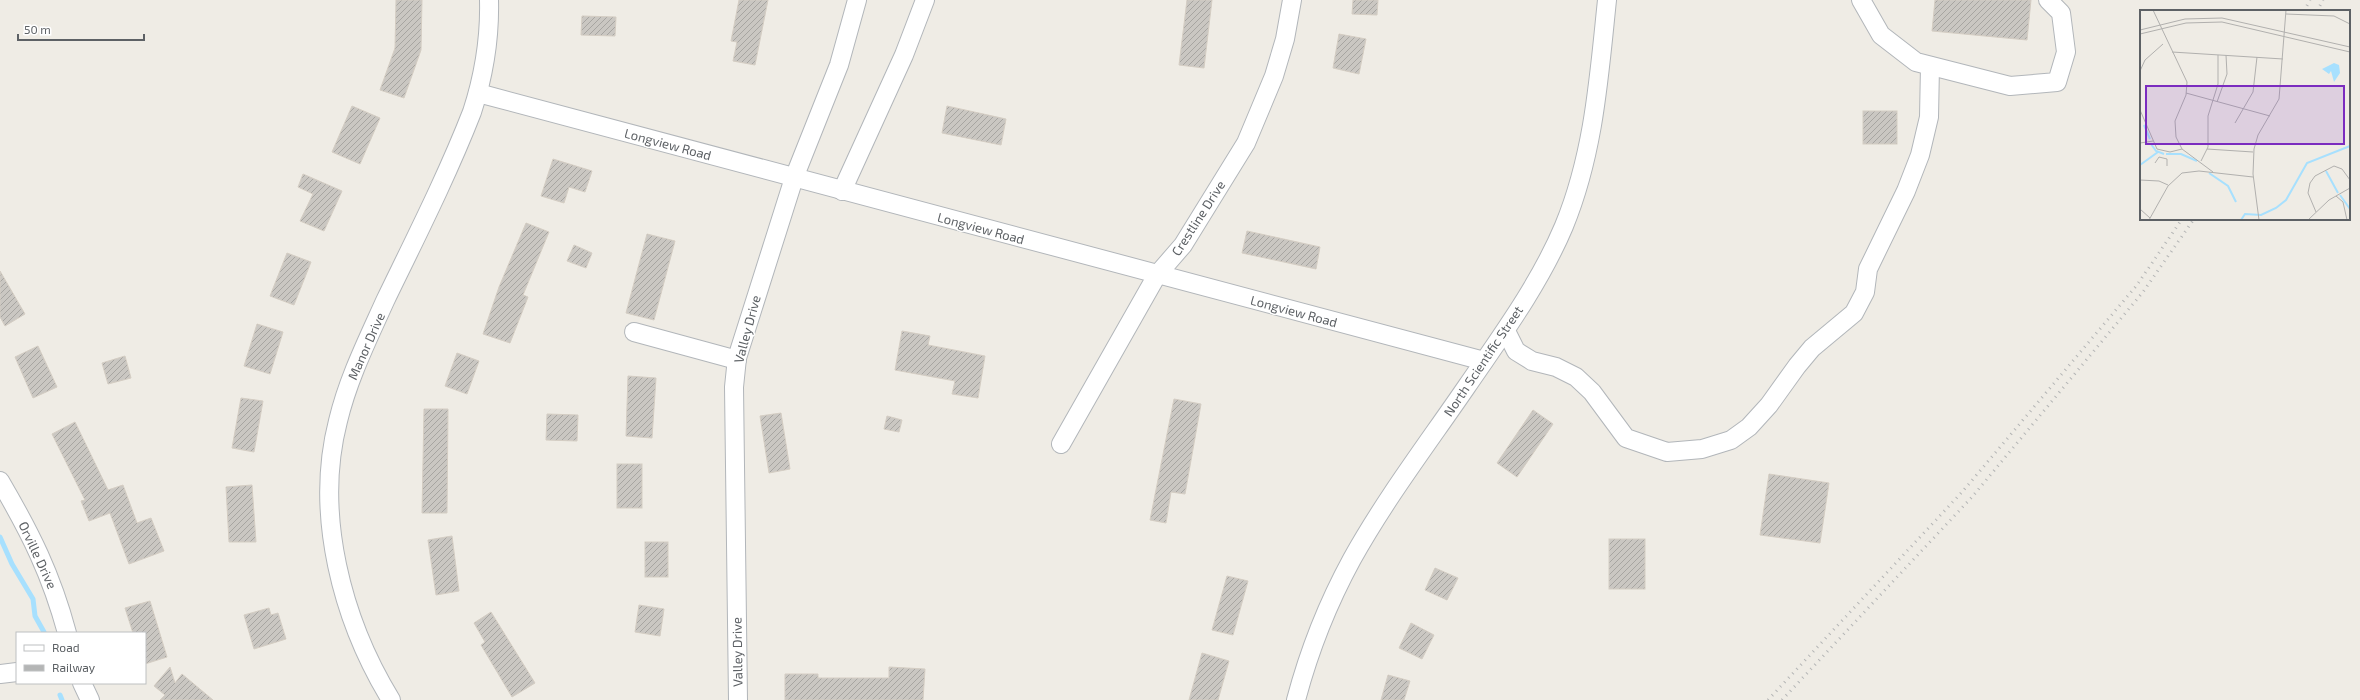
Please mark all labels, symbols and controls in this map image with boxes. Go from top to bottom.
inset map [2140,10,2350,220]
scale bar [18,16,144,42]
text: 50 m [24,22,51,36]
street label: Longview Road [623,125,713,163]
street label: Crestline Drive [1168,177,1228,259]
street label: Longview Road [936,209,1026,247]
street label: Longview Road [1249,292,1339,330]
street label: Valley Drive [730,293,764,365]
street label: North Scientific Street [1440,303,1526,419]
street label: Manor Drive [344,310,388,382]
street label: Orville Drive [15,519,61,591]
street label: Valley Drive [728,617,746,687]
legend [16,632,146,684]
text: Road [52,640,80,654]
text: Railway [52,660,96,674]

